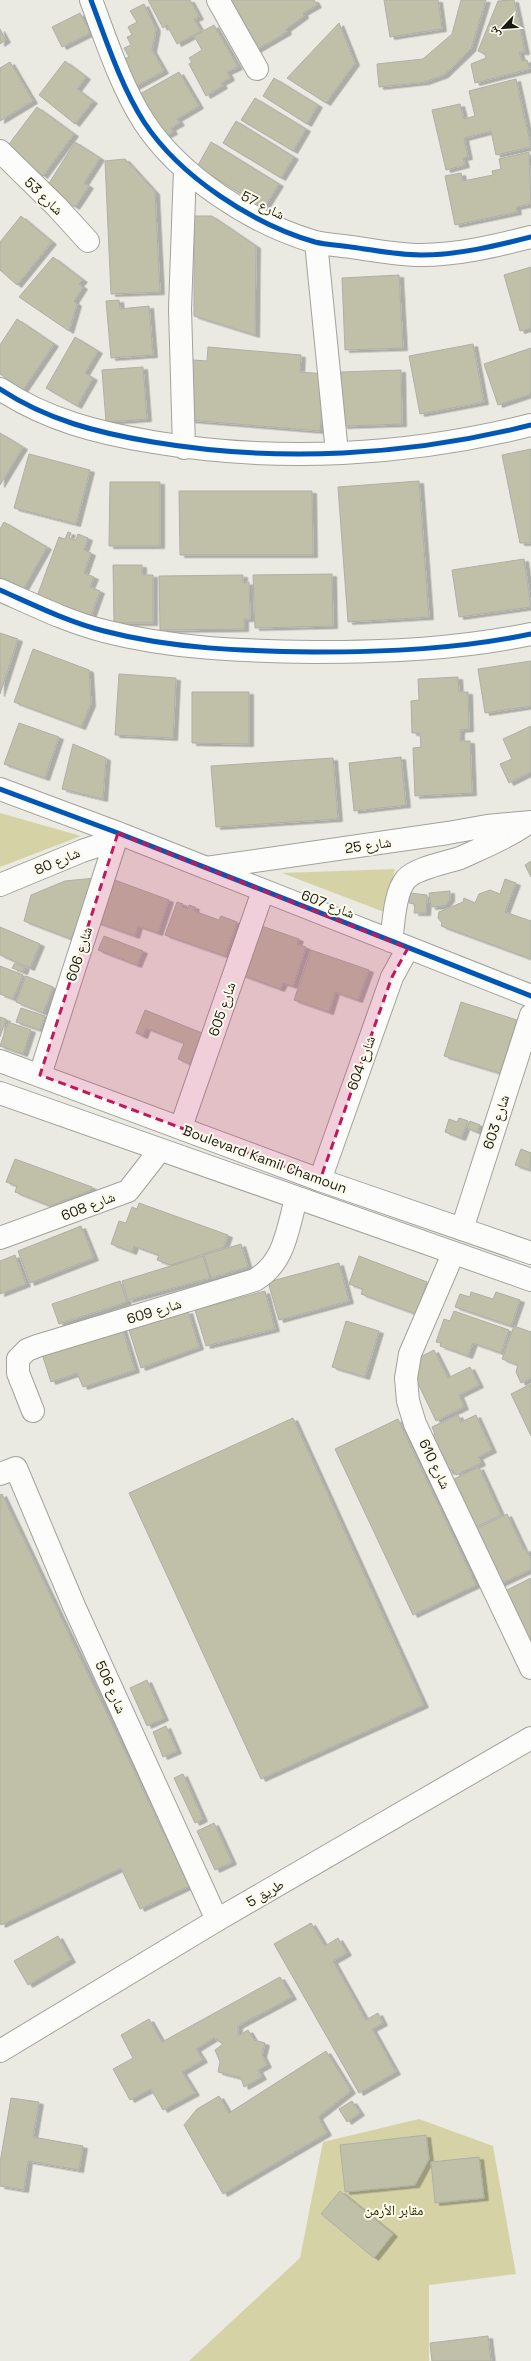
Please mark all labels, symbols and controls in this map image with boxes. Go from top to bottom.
north arrow [483,8,523,48]
text: ش [485,23,504,41]
street label: شارع 53 [20,173,67,220]
street label: شارع 57 [238,186,288,224]
street label: شارع 25 [343,833,393,858]
street label: شارع 80 [31,843,83,880]
street label: شارع 607 [299,886,357,923]
street label: شارع 606 [62,924,97,984]
street label: شارع 605 [204,980,241,1039]
street label: شارع 604 [343,1033,380,1093]
street label: شارع 603 [479,1092,514,1152]
street label: Boulevard Kamil Chamoun [180,1121,350,1197]
street label: شارع 608 [58,1187,118,1225]
street label: شارع 609 [124,1294,184,1329]
street label: شارع 610 [414,1436,455,1492]
street label: شارع 506 [90,1658,131,1717]
street label: طريق 5 [243,1875,288,1912]
park label: مقابر الأرمن [364,2201,424,2219]

